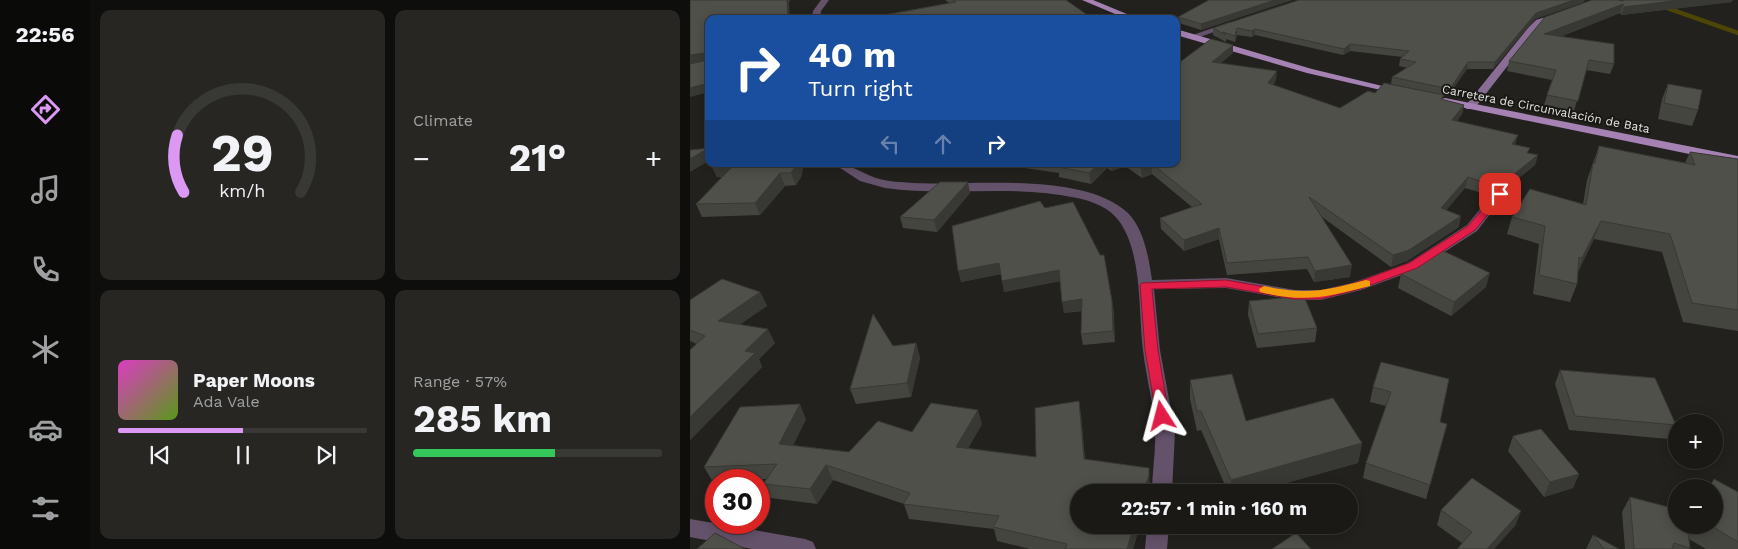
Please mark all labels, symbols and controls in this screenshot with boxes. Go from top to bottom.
text: 22:56 [15,22,75,47]
text: 40 m [808,34,896,76]
icon: right [725,35,790,100]
text: Turn right [808,76,913,101]
street label: Carretera de Circunvalación de Bata [1441,82,1651,136]
icon: directions [28,92,63,127]
text: Climate [413,111,473,130]
text: 29 [211,123,274,184]
icon: left [876,130,904,158]
icon: ahead [929,130,957,158]
icon: right [982,130,1010,158]
text: 21° [509,136,566,180]
text: − [413,142,430,175]
text: + [645,142,662,175]
icon: music [28,172,63,207]
pin [1479,173,1521,215]
text: km/h [219,180,266,201]
icon: arrive [1486,180,1514,208]
icon: phone [28,252,63,287]
icon: climate [28,332,63,367]
text: Paper Moons [193,369,315,392]
text: Range · 57% [413,372,507,391]
position arrow [1135,389,1187,441]
text: Ada Vale [193,392,260,411]
text: 285 km [413,397,552,441]
icon: car [28,412,63,447]
map controls [1668,414,1723,534]
button: + [1668,414,1723,469]
icon: previous [146,441,174,469]
icon: pause [229,441,257,469]
icon: next [312,441,340,469]
speed limit sign: 30 [705,469,770,534]
button: − [1668,479,1723,534]
icon: filters [28,491,63,526]
text: 22:57 · 1 min · 160 m [1121,497,1307,520]

